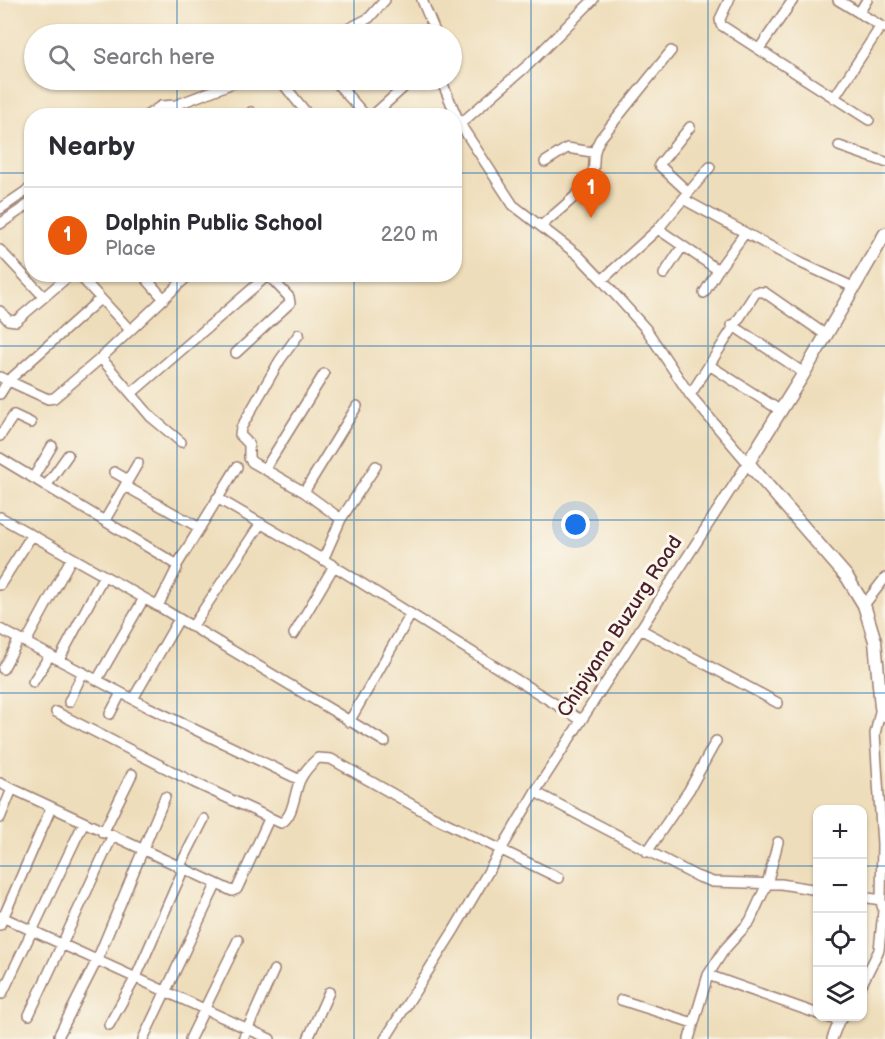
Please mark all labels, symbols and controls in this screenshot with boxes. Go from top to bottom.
search box [24,24,462,90]
icon: search [45,41,78,74]
text: Search here [93,44,215,71]
text: Nearby [48,132,135,163]
pin: 1 [572,168,610,218]
text: Dolphin Public School [105,210,323,237]
text: 1 [63,223,72,247]
text: 220 m [381,223,438,247]
text: Place [105,237,156,261]
your location [561,510,590,539]
street label: Chipiyana Buzurg Road [552,531,688,722]
map controls [813,805,867,1021]
button: + [813,805,867,859]
button: − [813,859,867,913]
button: locate [813,913,867,967]
button: layers [813,967,867,1021]

